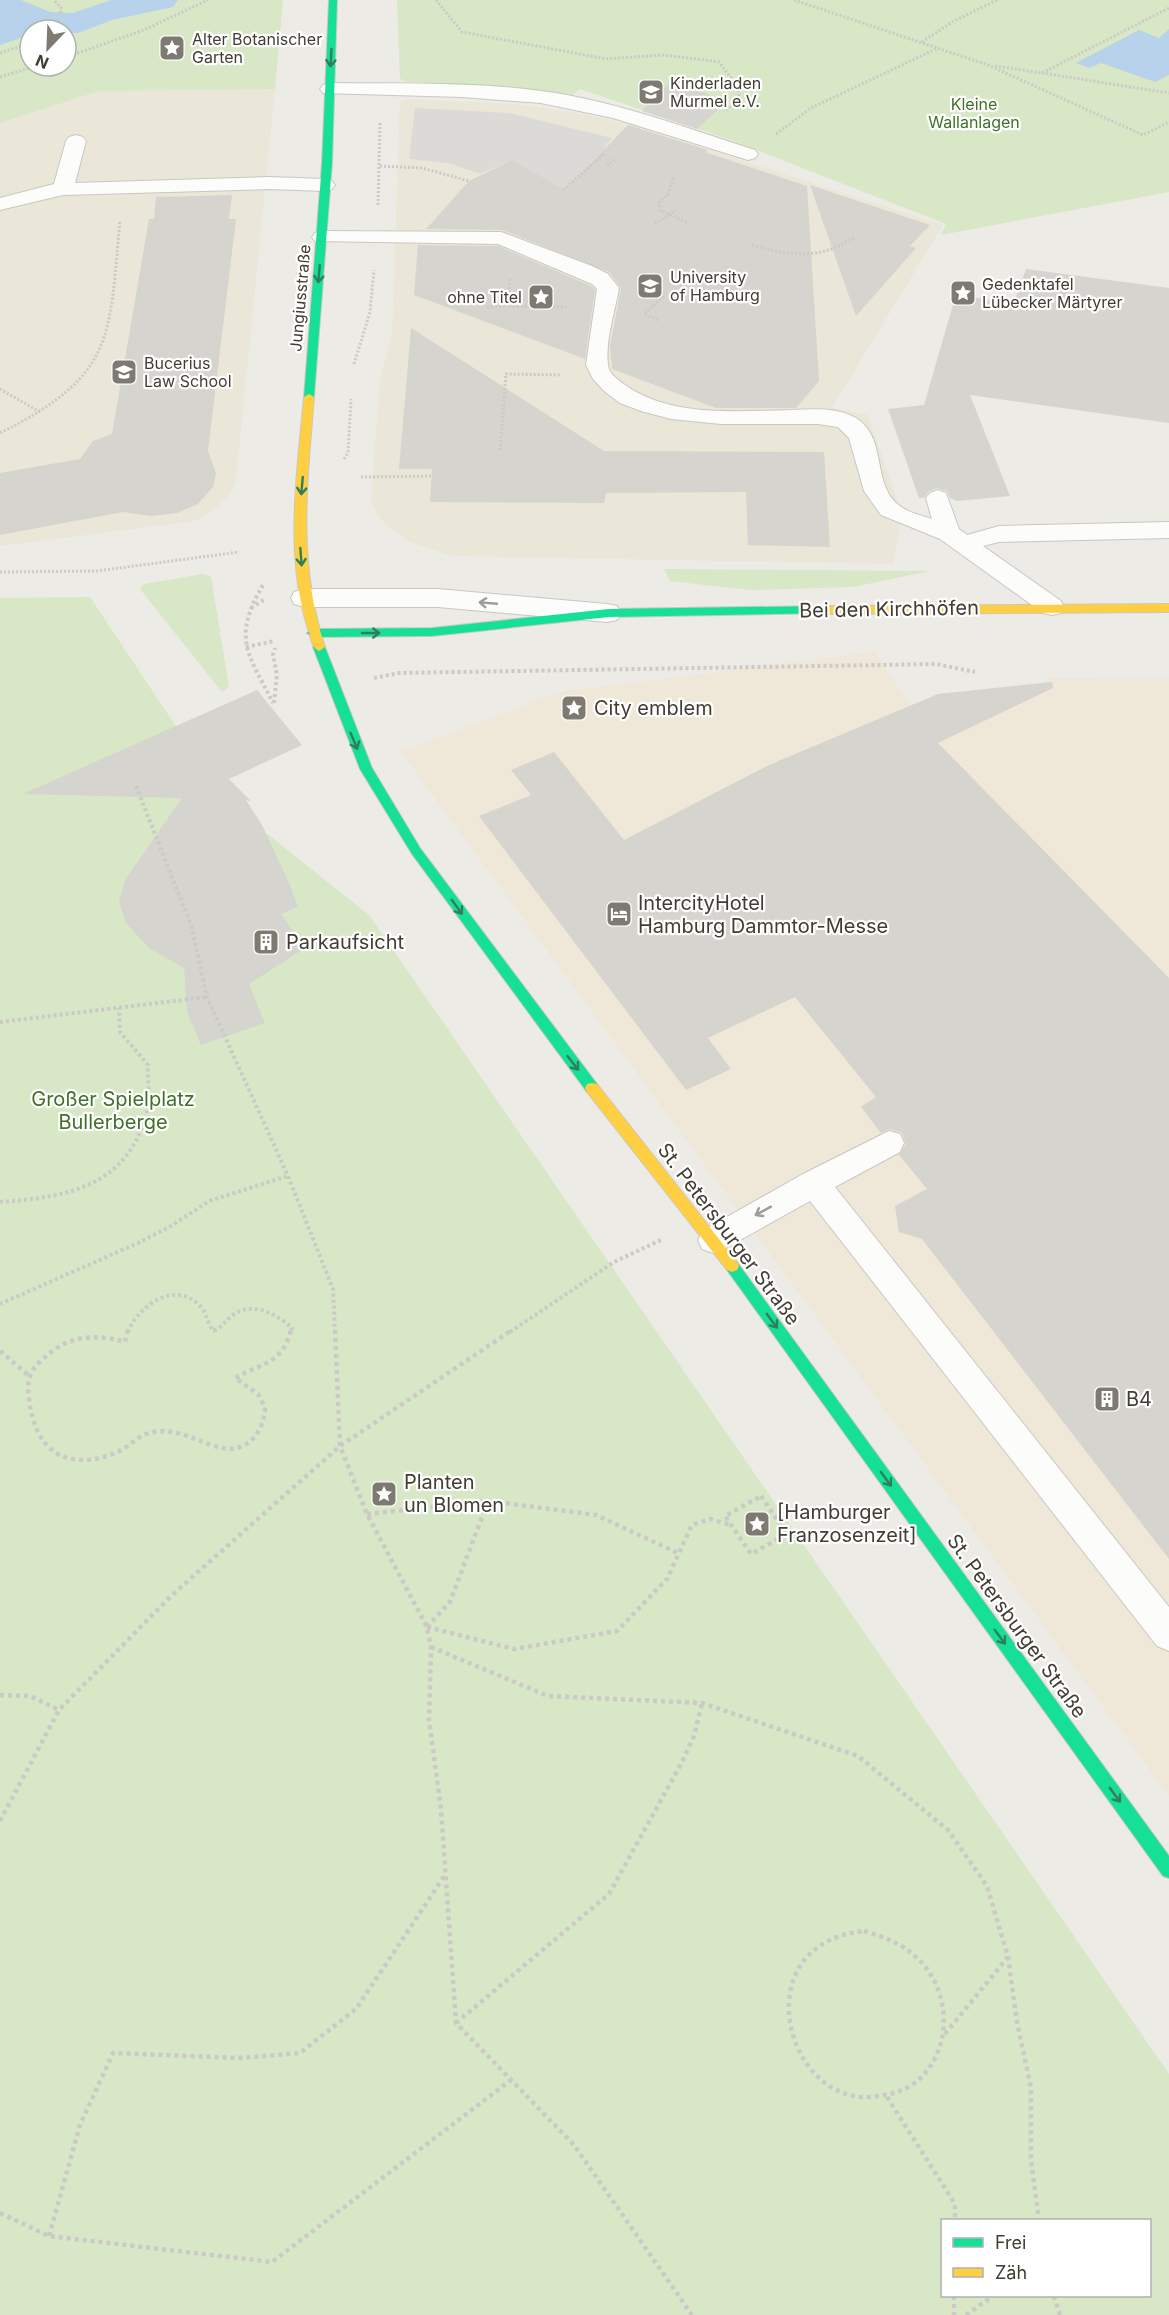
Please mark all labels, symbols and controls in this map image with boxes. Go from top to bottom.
north arrow [18,18,78,78]
place label: Alter Botanischer Garten [192,29,322,67]
place icon: Alter Botanischer Garten [157,33,187,63]
one-way arrow [326,48,337,68]
text: N [33,50,52,73]
place label: Kinderladen Murmel e.V. [670,73,761,111]
school or university icon: Kinderladen Murmel e.V. [636,77,666,107]
park label: Kleine Wallanlagen [928,94,1020,132]
street label: Jungiusstraße [285,244,315,352]
one-way arrow [313,264,324,284]
place label: University of Hamburg [670,267,760,305]
school or university icon: University of Hamburg [635,271,665,301]
place label: Gedenktafel Lübecker Märtyrer [982,274,1122,312]
place icon: Gedenktafel Lübecker Märtyrer [948,278,978,308]
place icon: ohne Titel [526,282,556,312]
place label: ohne Titel [447,287,522,307]
place label: Bucerius Law School [144,353,232,391]
school or university icon: Bucerius Law School [109,357,139,387]
one-way arrow [296,475,307,495]
one-way arrow [295,547,306,567]
street label: Bei den Kirchhöfen [799,595,979,623]
one-way arrow [479,597,499,608]
one-way arrow [361,627,381,639]
place icon: City emblem [559,693,589,723]
place label: City emblem [594,696,713,720]
one-way arrow [349,732,361,750]
place label: IntercityHotel Hamburg Dammtor-Messe [638,891,888,938]
one-way arrow [450,898,463,914]
hotel icon: IntercityHotel Hamburg Dammtor-Messe [604,899,634,929]
building icon: Parkaufsicht [251,927,281,957]
place label: Parkaufsicht [286,930,404,954]
one-way arrow [566,1055,579,1071]
park label: Großer Spielplatz Bullerberge [31,1087,195,1134]
street label: St. Petersburger Straße [653,1138,805,1330]
one-way arrow [755,1205,772,1217]
one-way arrow [765,1312,778,1328]
building icon: B4 [1092,1384,1122,1414]
place label: B4 [1126,1387,1152,1411]
place label: Planten un Blomen [404,1470,504,1517]
one-way arrow [880,1470,892,1486]
place icon: Planten un Blomen [369,1479,399,1509]
place label: [Hamburger Franzosenzeit] [777,1500,917,1547]
place icon: [Hamburger Franzosenzeit] [742,1509,772,1539]
street label: St. Petersburger Straße [942,1529,1092,1723]
one-way arrow [994,1628,1006,1644]
one-way arrow [1108,1786,1121,1802]
legend [941,2219,1151,2297]
text: Frei [995,2232,1026,2253]
text: Zäh [995,2262,1027,2283]

